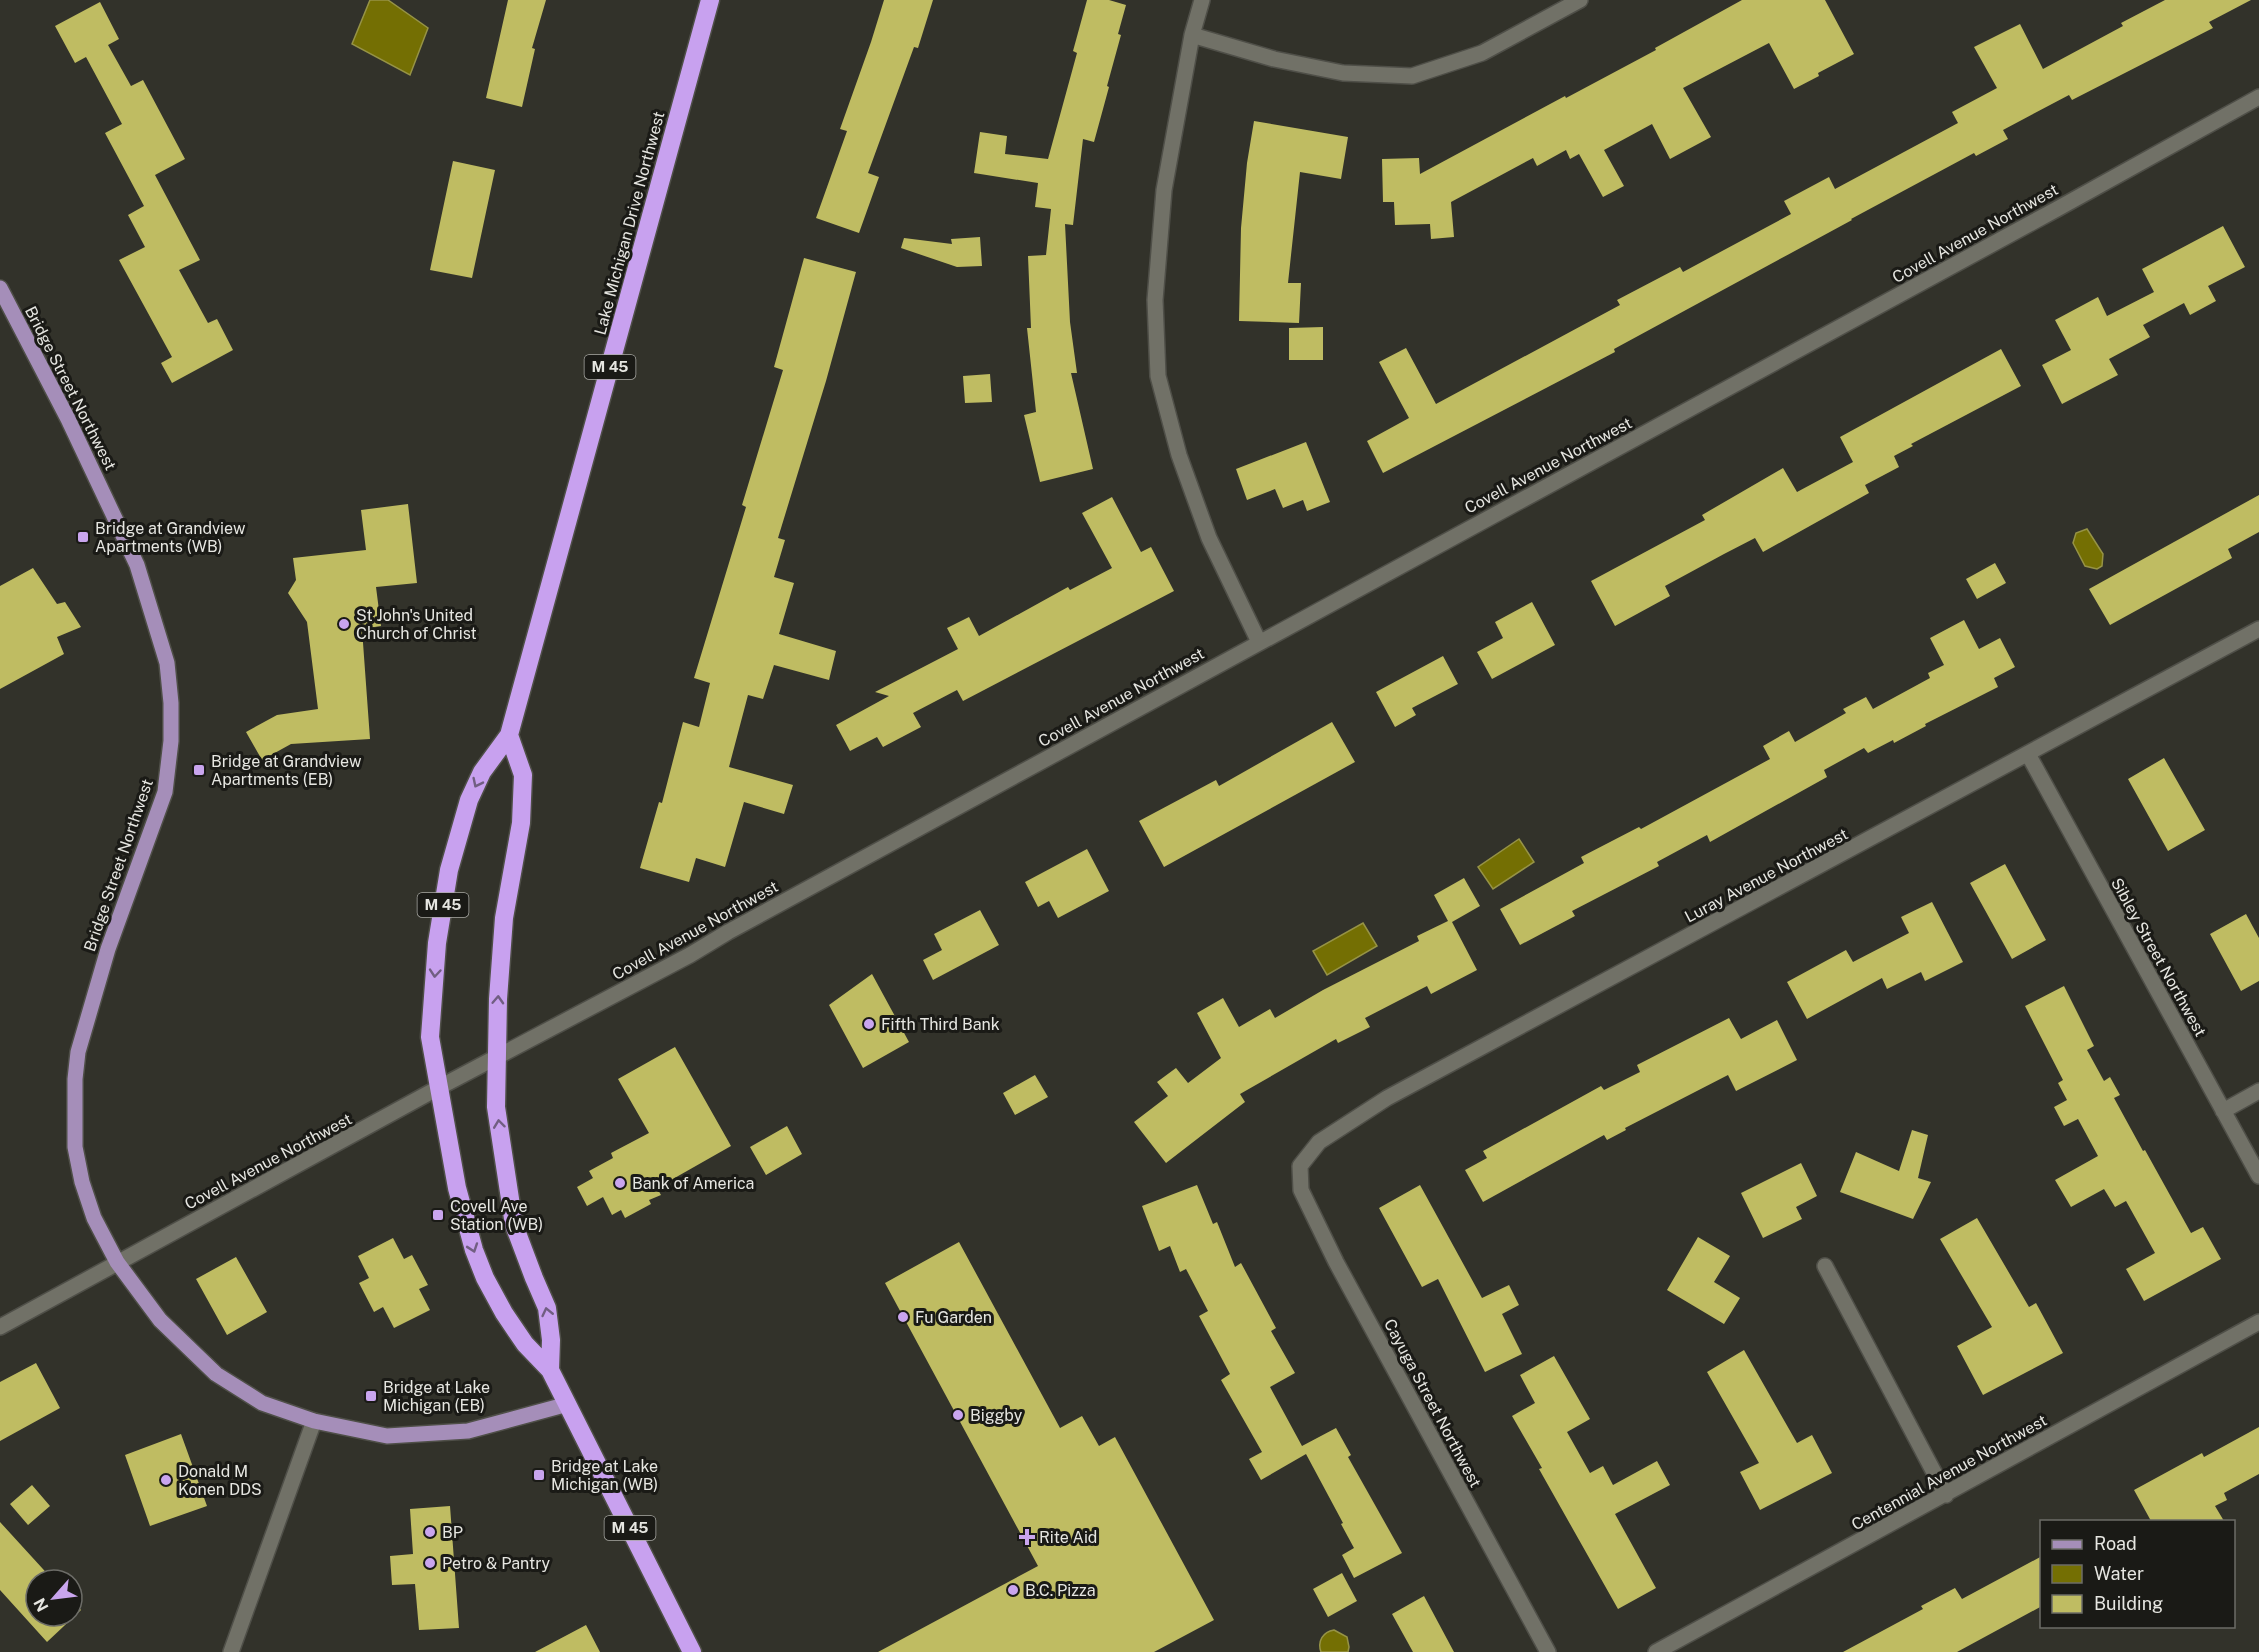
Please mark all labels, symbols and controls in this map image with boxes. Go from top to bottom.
street label: Lake Michigan Drive Northwest [590,109,669,337]
street label: Covell Avenue Northwest [1889,180,2061,287]
street label: Bridge Street Northwest [21,303,120,473]
road number: M 45 [584,355,636,379]
street label: Covell Avenue Northwest [1461,413,1635,518]
place label: Bridge at Grandview Apartments (WB) [95,519,246,556]
marker: Bridge at Grandview Apartments (WB) [76,530,90,544]
place label: St John's United Church of Christ [356,606,477,643]
marker: St John's United Church of Christ [337,617,351,631]
street label: Covell Avenue Northwest [1035,644,1207,751]
place label: Bridge at Grandview Apartments (EB) [211,752,362,789]
marker: Bridge at Grandview Apartments (EB) [192,763,206,777]
street label: Bridge Street Northwest [80,776,157,954]
one-way arrow [472,777,484,788]
street label: Luray Avenue Northwest [1681,824,1851,927]
street label: Sibley Street Northwest [2107,875,2210,1040]
street label: Covell Avenue Northwest [609,877,781,984]
road number: M 45 [418,893,468,917]
one-way arrow [429,968,442,977]
one-way arrow [491,996,504,1005]
place label: Fifth Third Bank [881,1015,1000,1034]
marker: Fifth Third Bank [862,1017,876,1031]
street label: Covell Avenue Northwest [181,1109,355,1214]
one-way arrow [493,1119,505,1129]
place label: Bank of America [632,1174,754,1193]
marker: Bank of America [613,1176,627,1190]
place label: Covell Ave Station (WB) [450,1197,543,1234]
marker: Covell Ave Station (WB) [431,1208,445,1222]
one-way arrow [466,1242,479,1253]
one-way arrow [541,1307,554,1317]
place label: Fu Garden [915,1308,992,1327]
marker: Fu Garden [896,1310,910,1324]
street label: Cayuga Street Northwest [1380,1316,1485,1491]
place label: Bridge at Lake Michigan (EB) [383,1378,490,1415]
marker: Bridge at Lake Michigan (EB) [364,1389,378,1403]
place label: Biggby [970,1406,1023,1425]
marker: Biggby [951,1408,965,1422]
street label: Centennial Avenue Northwest [1848,1411,2050,1534]
place label: Bridge at Lake Michigan (WB) [551,1457,658,1494]
place label: Donald M Konen DDS [178,1462,262,1499]
marker: Bridge at Lake Michigan (WB) [532,1468,546,1482]
marker: Donald M Konen DDS [159,1473,173,1487]
road number: M 45 [604,1516,656,1540]
legend [2040,1520,2235,1628]
place label: BP [442,1523,463,1542]
marker: BP [423,1525,437,1539]
place label: Rite Aid [1039,1528,1097,1547]
marker: Rite Aid [1020,1530,1034,1544]
text: Road [2094,1533,2137,1554]
place label: Petro & Pantry [442,1554,551,1573]
marker: Petro & Pantry [423,1556,437,1570]
text: Water [2094,1563,2144,1584]
north arrow [24,1568,84,1628]
place label: B.C. Pizza [1025,1581,1096,1600]
marker: B.C. Pizza [1006,1583,1020,1597]
text: Building [2094,1593,2163,1614]
text: N [30,1595,53,1615]

